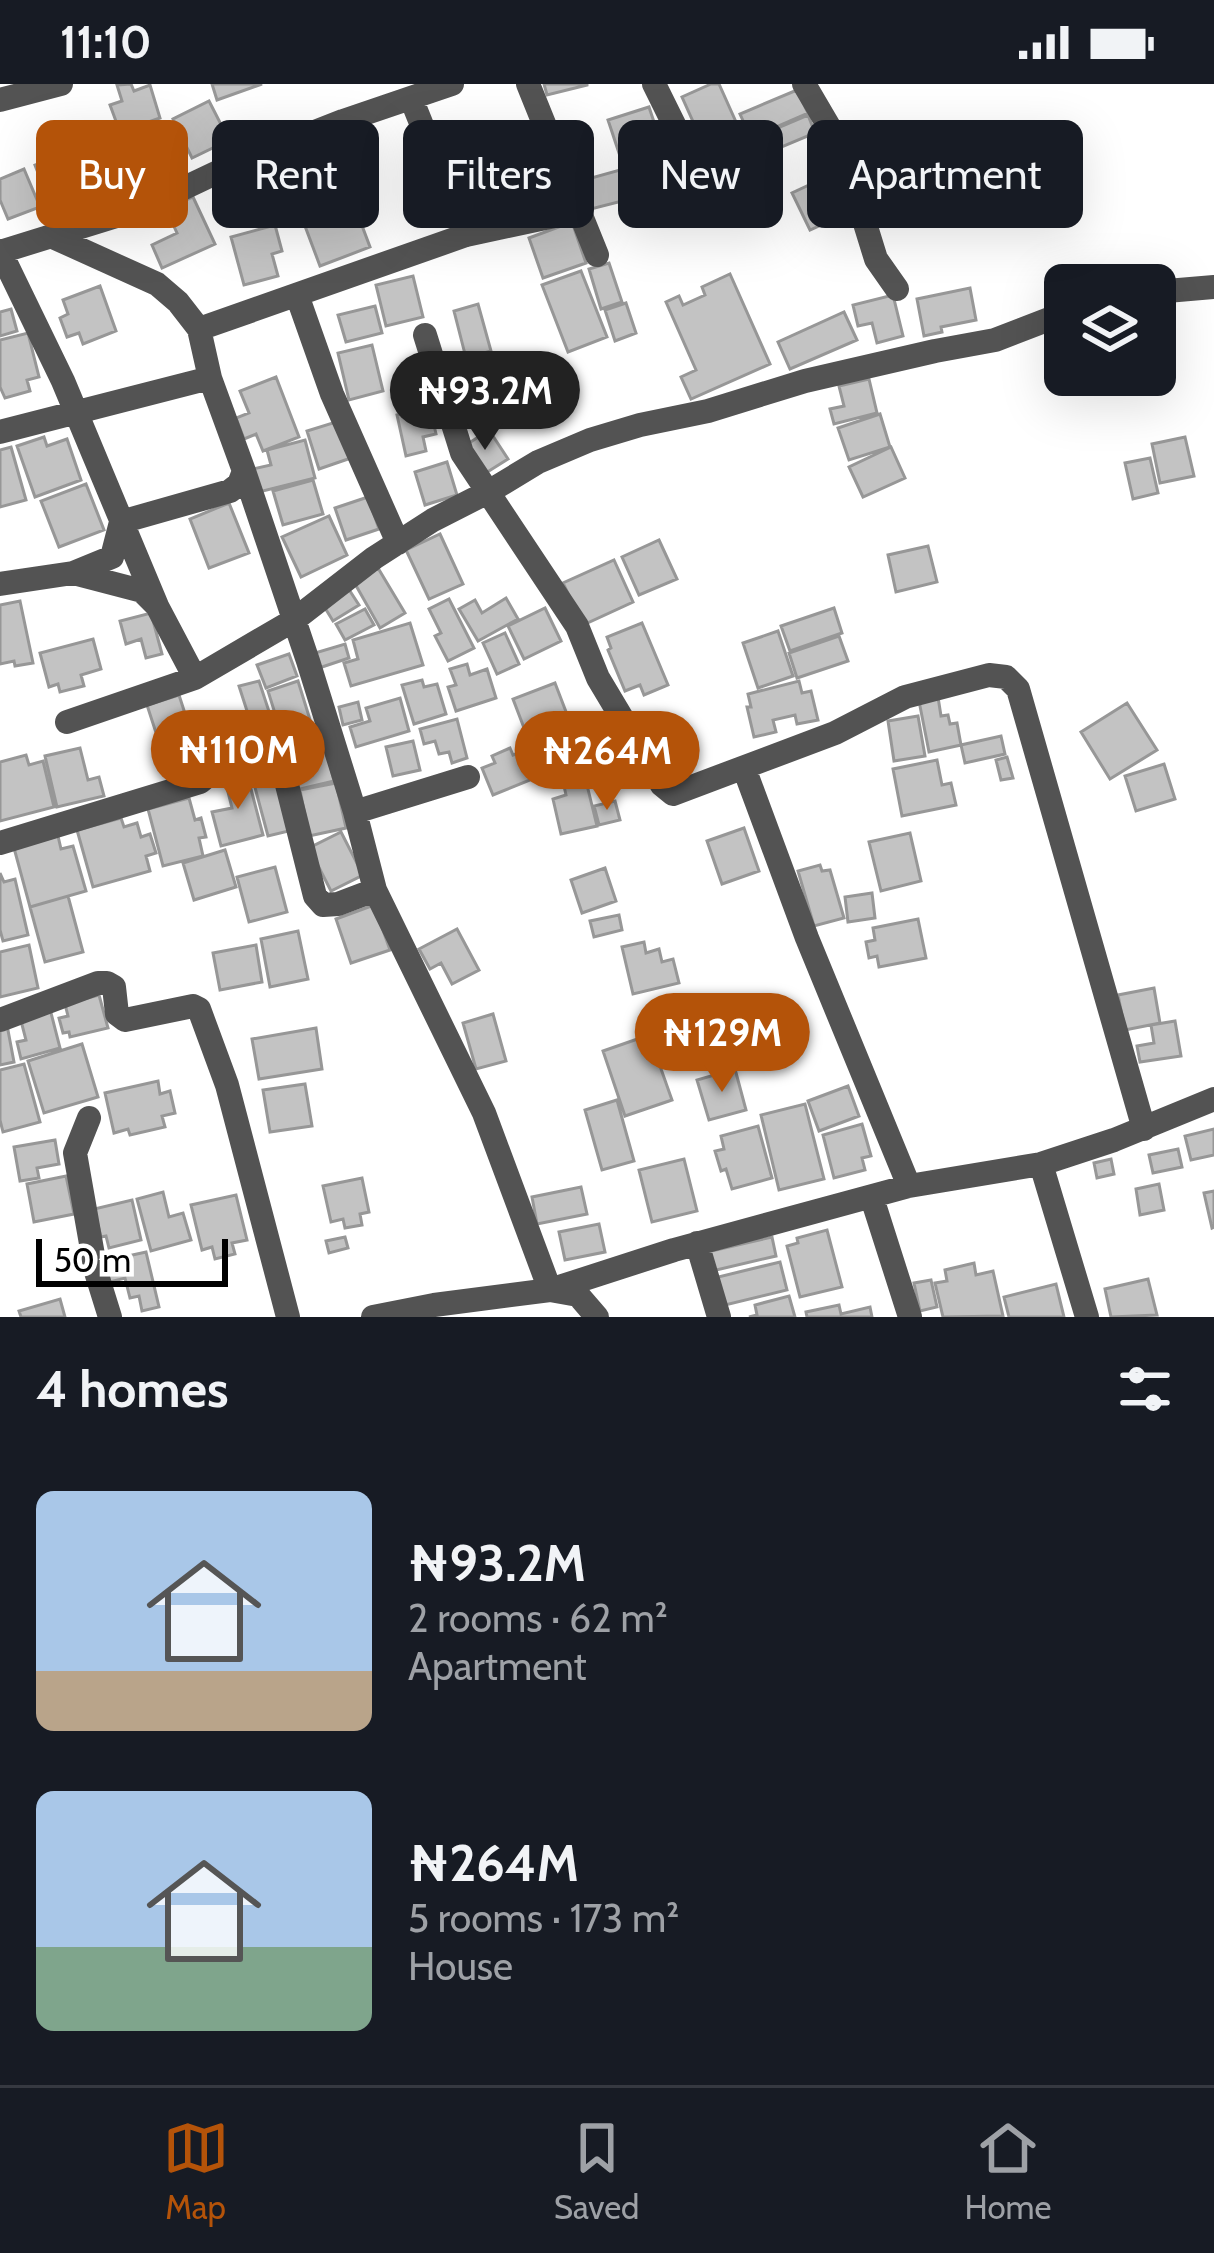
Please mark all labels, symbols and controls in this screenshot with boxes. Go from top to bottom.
text: 11:10 [60,15,152,69]
chip: Buy [36,120,188,228]
chip: Rent [212,120,379,228]
chip: Filters [403,120,594,228]
chip: New [618,120,783,228]
chip: Apartment [807,120,1083,228]
map controls [1044,264,1176,396]
button: layers [1044,264,1176,396]
pin: ₦93.2M [387,351,583,453]
text: ₦93.2M [417,366,553,414]
pin: ₦110M [154,710,322,812]
pin: ₦264M [523,711,691,813]
text: ₦110M [178,725,298,773]
text: ₦264M [542,726,672,774]
pin: ₦129M [638,993,806,1095]
text: ₦129M [662,1008,782,1056]
scale bar [36,1233,228,1286]
text: 50 m [54,1240,131,1280]
icon: filters [1112,1356,1178,1422]
text: 4 homes [36,1358,228,1420]
text: ₦93.2M [408,1532,586,1594]
icon: home [132,1539,276,1683]
text: 2 rooms · 62 m² [408,1594,668,1642]
text: Apartment [408,1642,587,1690]
text: ₦264M [408,1832,579,1894]
icon: home [132,1839,276,1983]
text: 5 rooms · 173 m² [408,1894,679,1942]
text: House [408,1942,513,1990]
tab: Map [163,2115,229,2227]
tab: Saved [554,2115,639,2227]
tab: Home [965,2115,1051,2227]

